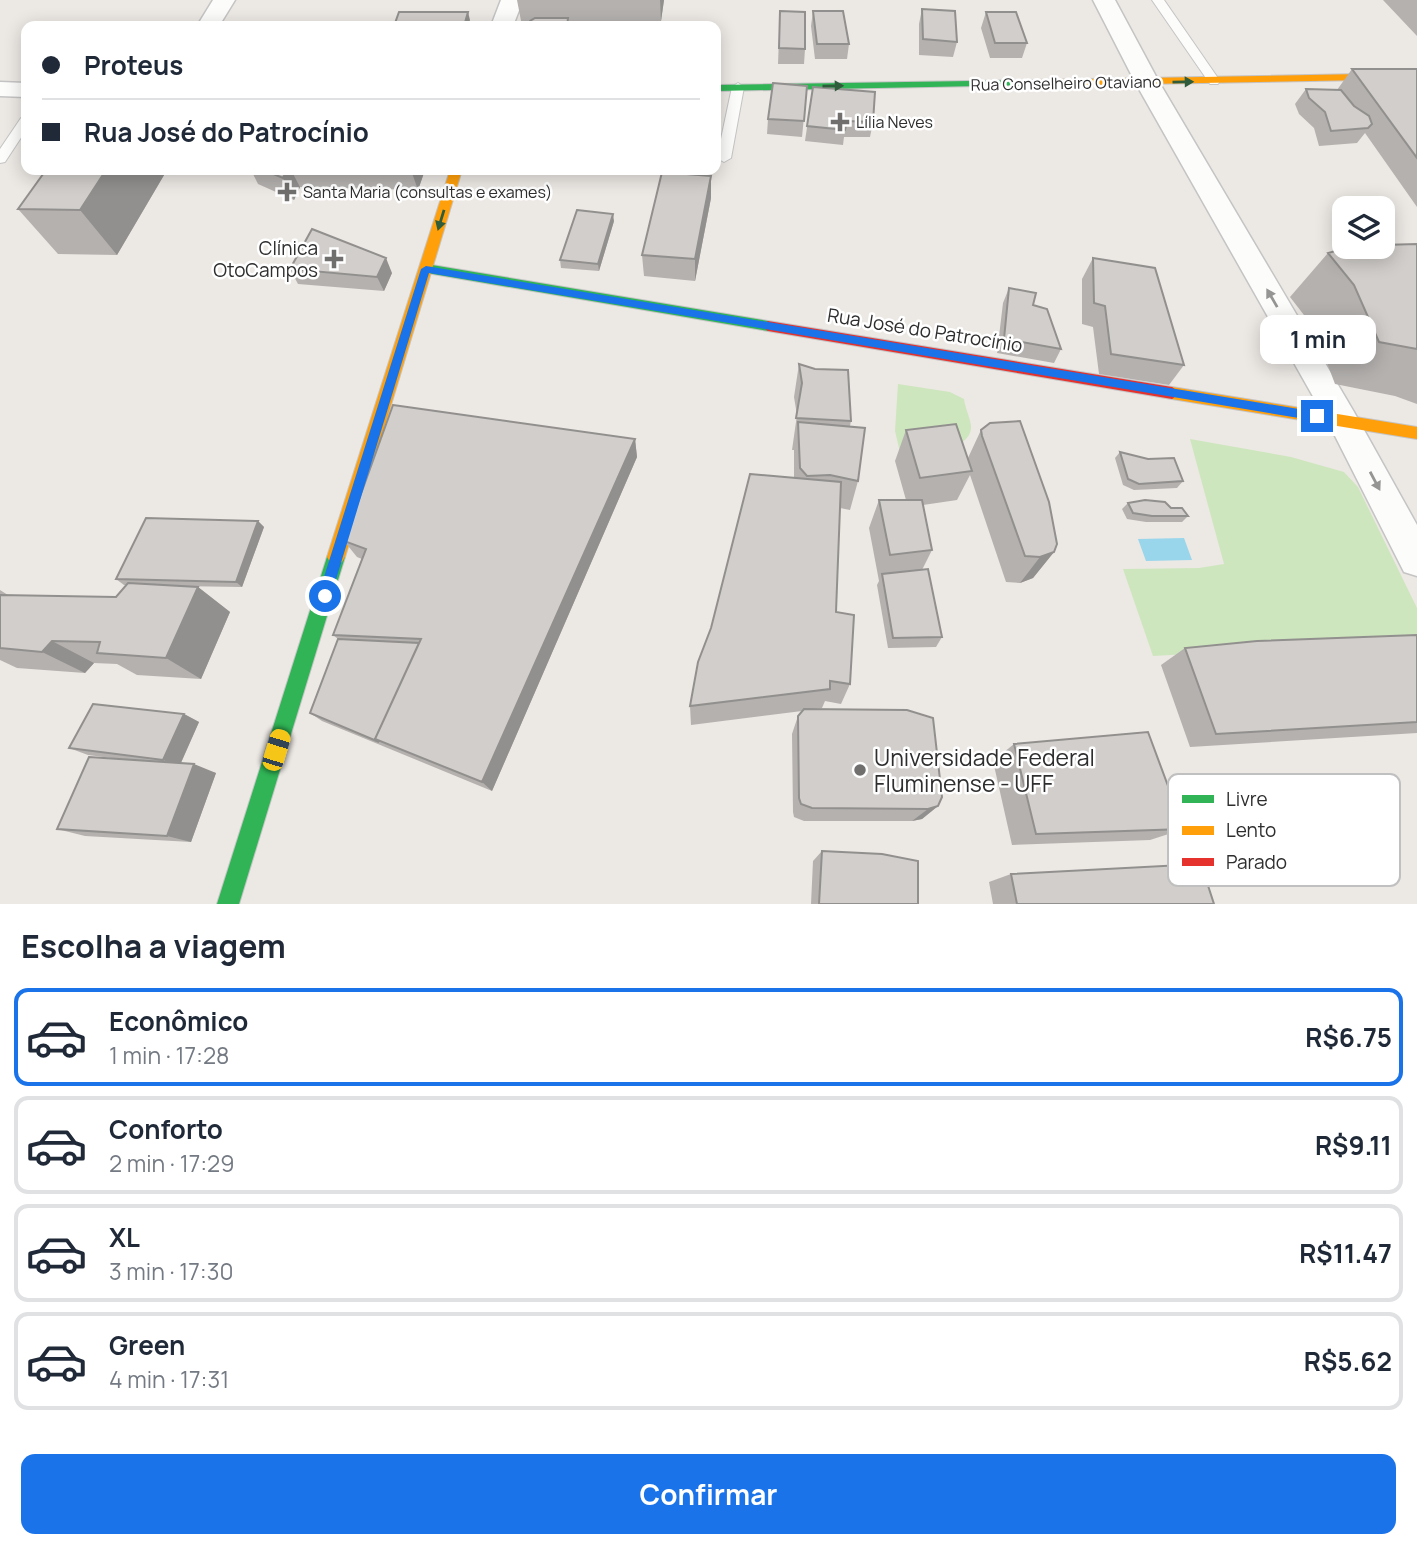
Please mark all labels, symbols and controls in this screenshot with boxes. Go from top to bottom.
text: Proteus [84,47,183,83]
street label: Rua Conselheiro Otaviano [970,70,1162,96]
one-way arrow [1172,76,1194,87]
one-way arrow [822,80,844,92]
place label: Lília Neves [856,111,933,133]
marker: Lília Neves [830,112,850,132]
text: Rua José do Patrocínio [84,114,369,150]
place label: Santa Maria (consultas e exames) [303,181,552,203]
marker: Santa Maria (consultas e exames) [277,182,297,202]
map controls [1332,196,1395,259]
button: layers [1332,196,1395,259]
one-way arrow [435,209,445,230]
place label: Clínica OtoCampos [213,235,318,283]
marker: Clínica OtoCampos [324,249,344,269]
one-way arrow [1266,289,1278,308]
street label: Rua José do Patrocínio [825,302,1025,358]
callout: 1 min [1259,314,1375,364]
text: 1 min [1290,323,1346,355]
route end [1301,400,1333,432]
one-way arrow [1369,471,1381,491]
route start [309,580,341,612]
car [260,727,293,773]
place label: Universidade Federal Fluminense - UFF [874,741,1095,799]
marker: Universidade Federal Fluminense - UFF [852,762,868,778]
legend [1168,774,1400,886]
text: Livre [1226,786,1268,812]
text: Lento [1226,817,1276,843]
text: Parado [1226,849,1287,875]
text: Escolha a viagem [21,924,286,968]
text: Econômico [109,1003,248,1039]
icon: car [25,1006,88,1069]
text: R$6.75 [1305,1019,1392,1055]
text: 1 min · 17:28 [109,1039,229,1071]
text: Conforto [109,1111,223,1147]
icon: car [25,1114,88,1177]
text: R$9.11 [1315,1127,1392,1163]
text: 2 min · 17:29 [109,1147,234,1179]
text: XL [109,1219,140,1255]
icon: car [25,1222,88,1285]
text: R$11.47 [1299,1235,1392,1271]
text: 3 min · 17:30 [109,1255,233,1287]
text: Green [109,1327,185,1363]
icon: car [25,1330,88,1393]
text: R$5.62 [1304,1343,1392,1379]
text: 4 min · 17:31 [109,1363,229,1395]
button: Confirmar [21,1454,1396,1534]

